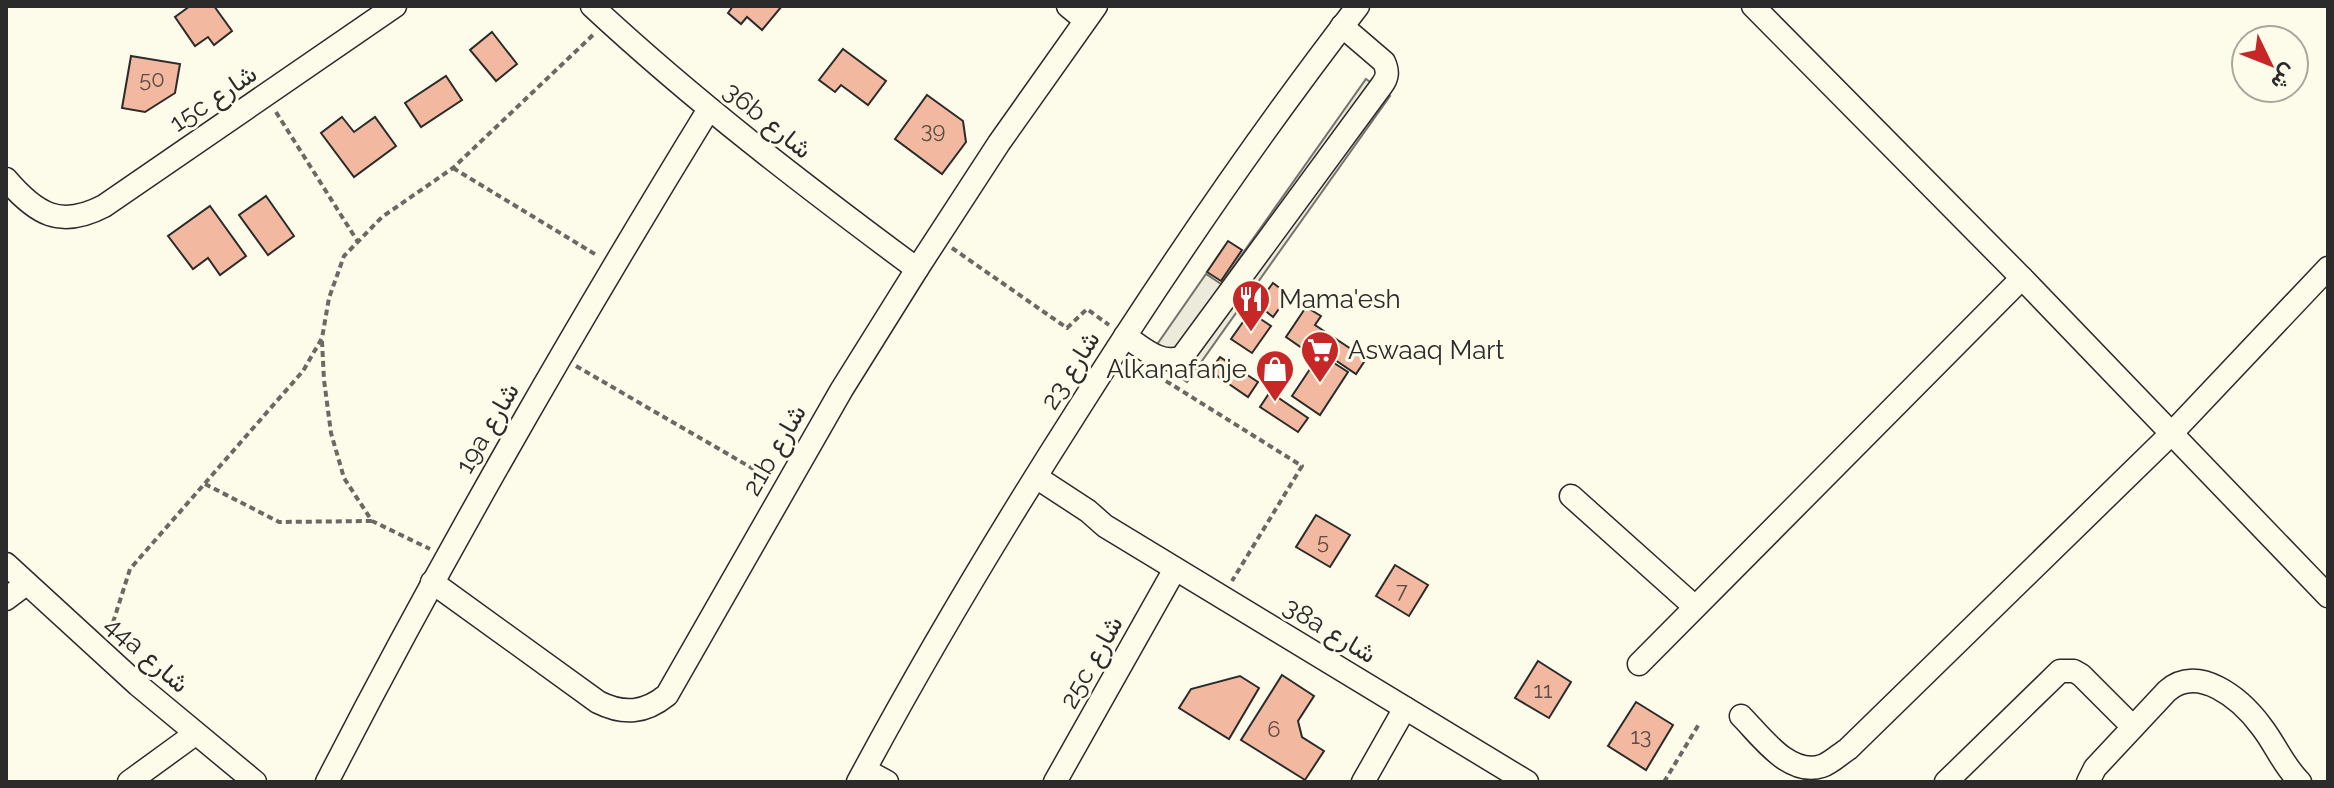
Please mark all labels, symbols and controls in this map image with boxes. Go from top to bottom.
north arrow [2230,24,2310,104]
street label: 15c شارع [164,58,264,140]
text: ش [2265,58,2303,96]
house number: 50 [139,66,165,92]
street label: 36b شارع [716,75,818,167]
house number: 39 [921,117,945,143]
restaurant icon: Mama'esh [1230,278,1272,333]
place label: Mama'esh [1279,284,1401,314]
street label: شارع 23 [1034,325,1108,416]
supermarket icon: Aswaaq Mart [1299,329,1341,384]
place label: Aswaaq Mart [1348,335,1504,365]
shop icon: Alkanafanje [1254,348,1296,403]
place label: Alkanafanje [1106,354,1247,384]
street label: 19a شارع [449,377,527,480]
street label: 21b شارع [736,399,815,502]
house number: 5 [1317,528,1329,554]
house number: 7 [1396,577,1408,603]
street label: 38a شارع [1277,591,1382,672]
street label: 44a شارع [97,609,195,701]
street label: 25c شارع [1053,611,1131,715]
house number: 11 [1534,677,1552,703]
house number: 6 [1267,716,1281,742]
house number: 13 [1630,723,1652,749]

